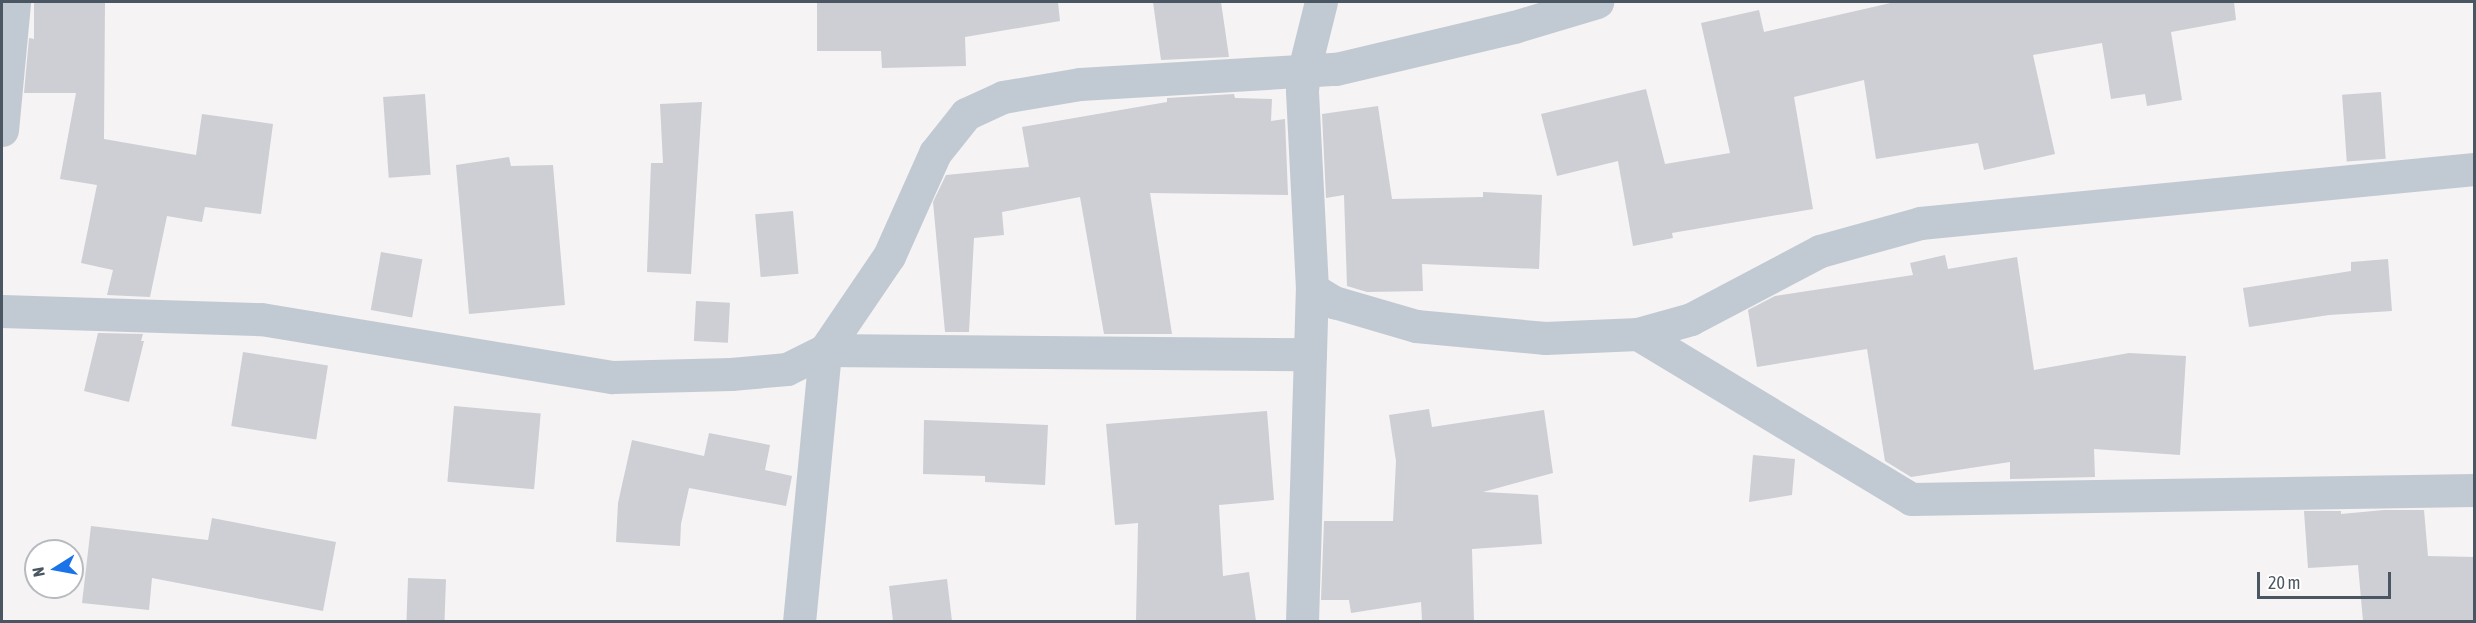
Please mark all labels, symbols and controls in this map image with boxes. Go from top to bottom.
north arrow [24,539,84,599]
scale bar [2260,560,2394,598]
text: N [29,566,48,578]
text: 20 m [2268,572,2300,593]

